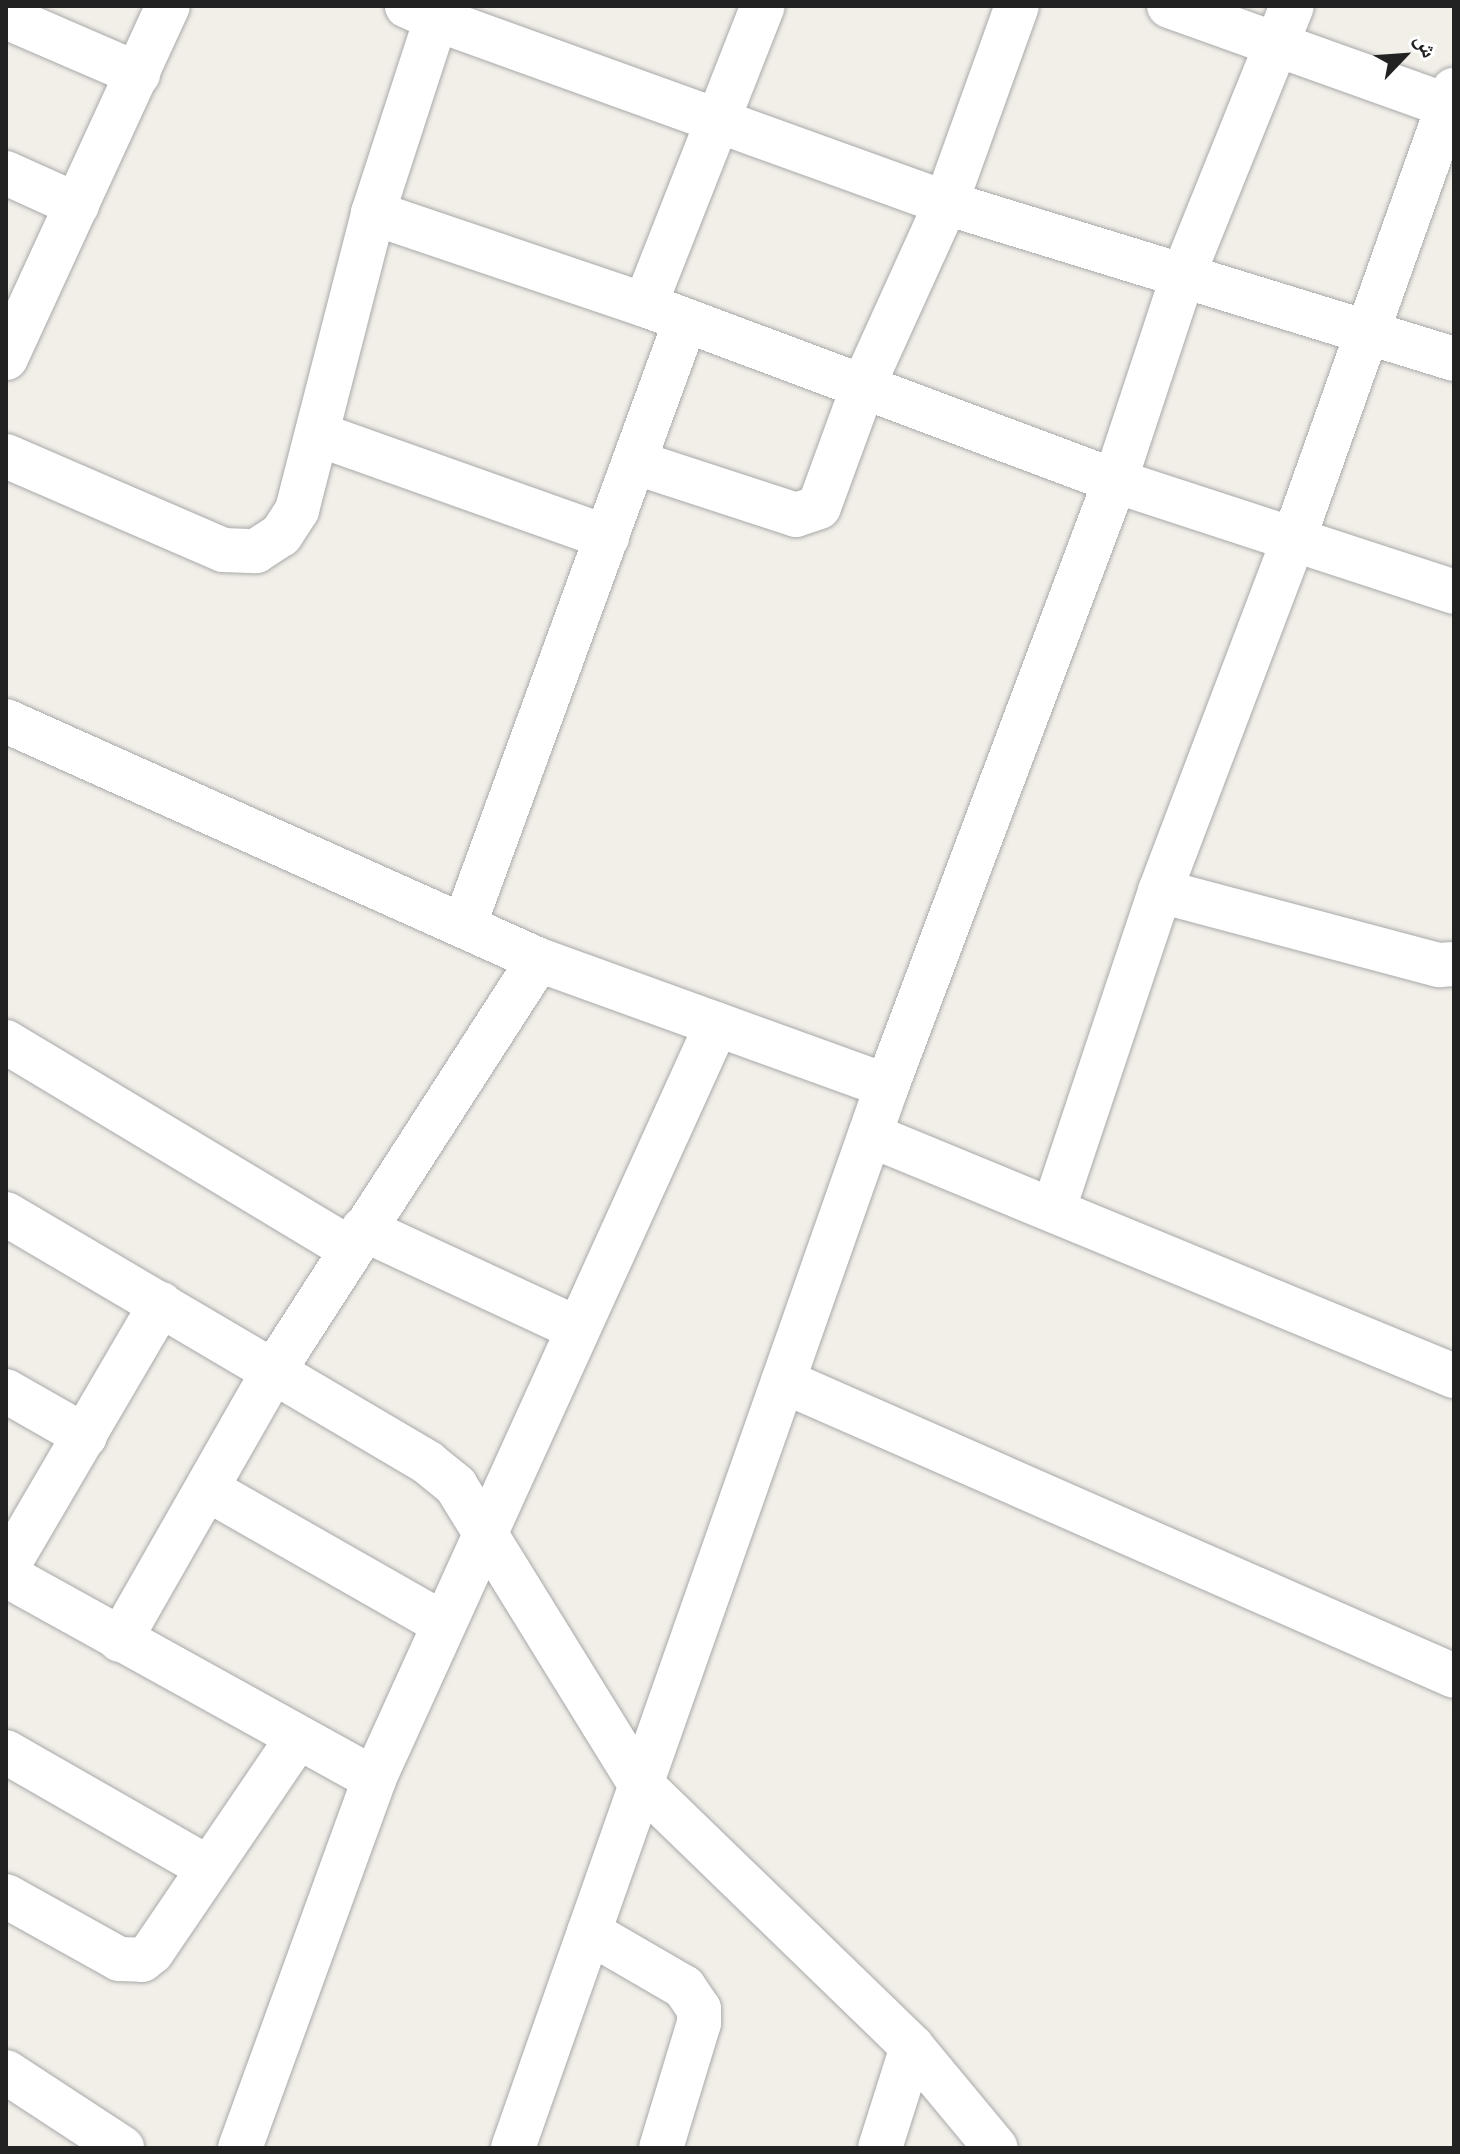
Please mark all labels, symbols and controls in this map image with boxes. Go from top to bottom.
north arrow [1364,16,1444,96]
text: ش [1410,30,1442,62]

